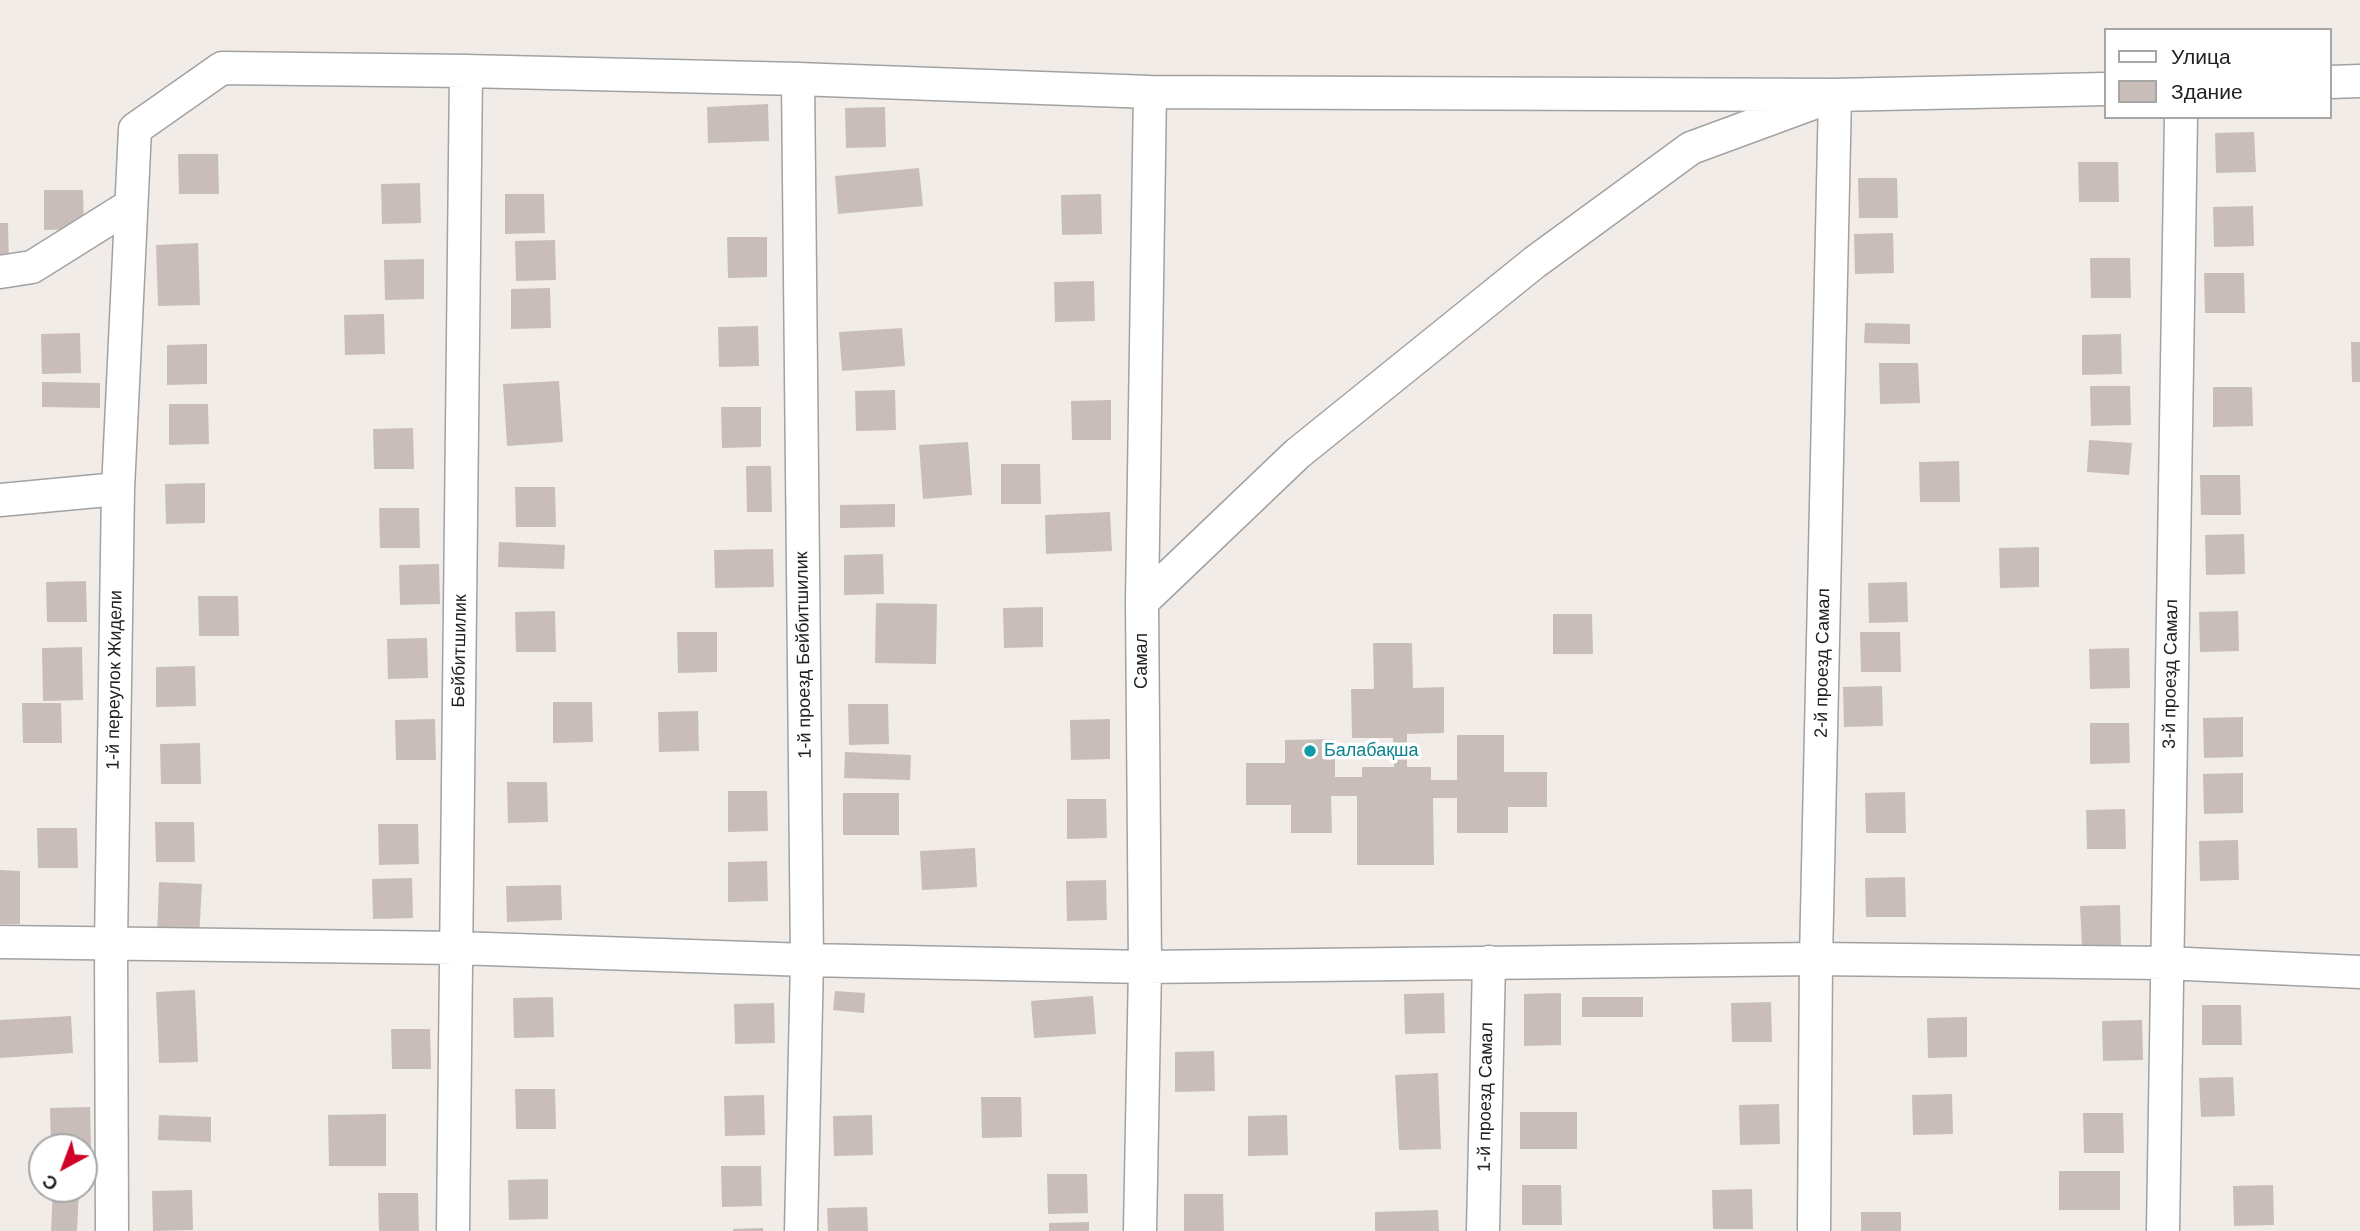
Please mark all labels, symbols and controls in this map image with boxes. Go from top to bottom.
legend [2104,28,2332,119]
text: Улица [2171,45,2231,68]
text: Здание [2171,80,2243,103]
street label: 1-й проезд Бейбитшилик [791,551,817,759]
street label: 2-й проезд Самал [1811,588,1835,738]
street label: 1-й переулок Жидели [103,590,127,770]
street label: Бейбитшилик [448,594,472,708]
street label: 3-й проезд Самал [2159,599,2183,749]
street label: Самал [1131,633,1153,689]
place label: Балабақша [1324,740,1419,762]
marker: Балабақша [1302,743,1318,759]
street label: 1-й проезд Самал [1474,1022,1498,1172]
north arrow [28,1133,98,1203]
text: С [38,1170,62,1195]

